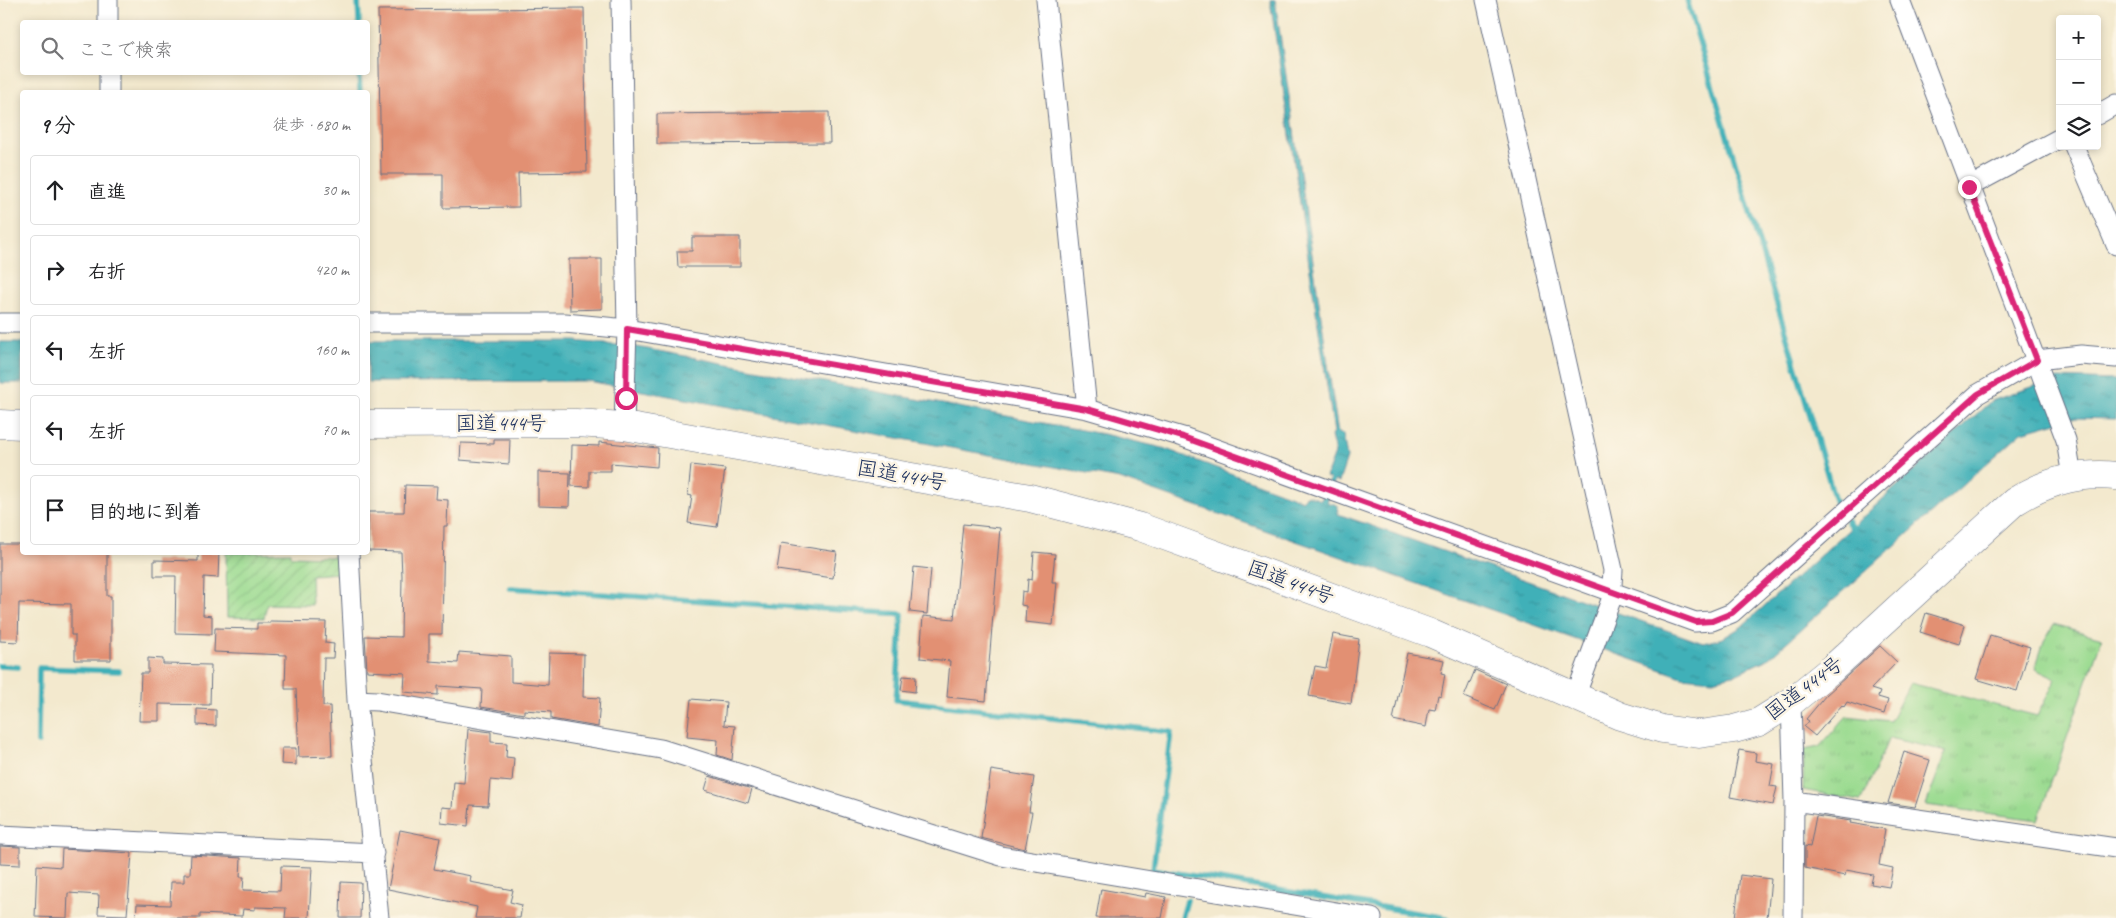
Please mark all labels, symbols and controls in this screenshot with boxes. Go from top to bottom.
map controls [2056,15,2101,150]
button: + [2056,15,2101,60]
search box [20,20,370,75]
icon: search [38,34,66,62]
text: ここで検索 [78,38,173,62]
button: − [2056,60,2101,105]
button: layers [2056,105,2101,150]
text: 9 分 [40,112,75,138]
text: 徒歩 · 680 m [273,115,350,135]
icon: ahead [41,176,69,204]
route end [1958,176,1981,199]
text: 直進 [88,180,126,204]
text: 30 m [322,180,349,200]
icon: right [41,256,69,284]
text: 右折 [88,260,126,284]
text: 420 m [315,260,349,280]
icon: left [41,336,69,364]
text: 左折 [88,340,126,364]
text: 160 m [315,340,349,360]
route start [615,387,638,410]
street label: 国道444号 [455,410,547,436]
icon: left [41,416,69,444]
text: 左折 [88,420,126,444]
text: 70 m [322,420,349,440]
street label: 国道444号 [855,454,949,496]
icon: arrive [41,496,69,524]
text: 目的地に到着 [88,500,202,524]
street label: 国道444号 [1244,554,1338,610]
street label: 国道444号 [1760,650,1848,726]

